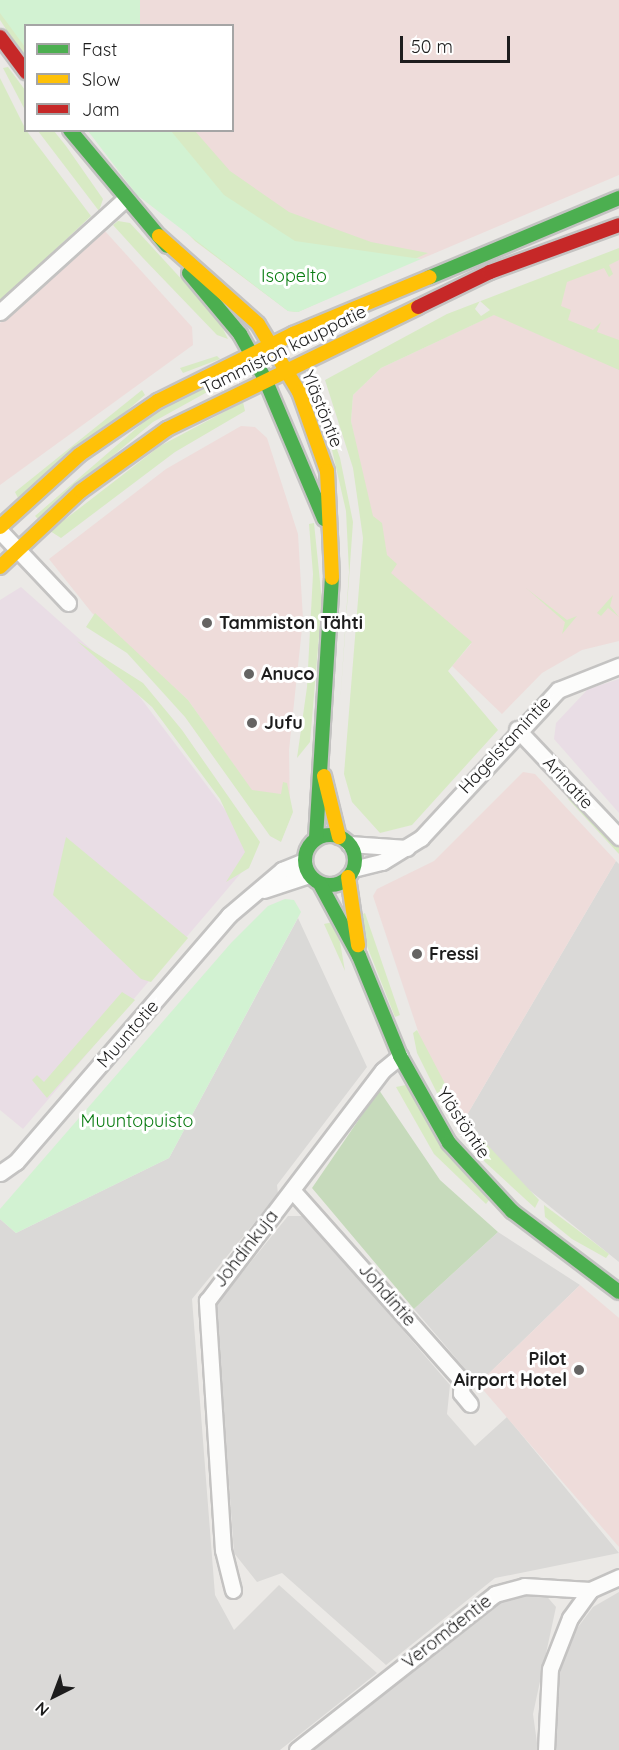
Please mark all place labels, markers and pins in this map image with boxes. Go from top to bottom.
place label: Tammiston Tähti [219,612,363,634]
marker: Tammiston Tähti [200,616,214,630]
place label: Anuco [261,663,314,685]
marker: Anuco [242,667,256,681]
place label: Jufu [264,712,303,734]
marker: Jufu [245,716,259,730]
place label: Fressi [429,943,479,965]
marker: Fressi [410,947,424,961]
place label: Pilot Airport Hotel [454,1349,567,1392]
marker: Pilot Airport Hotel [572,1363,586,1377]

